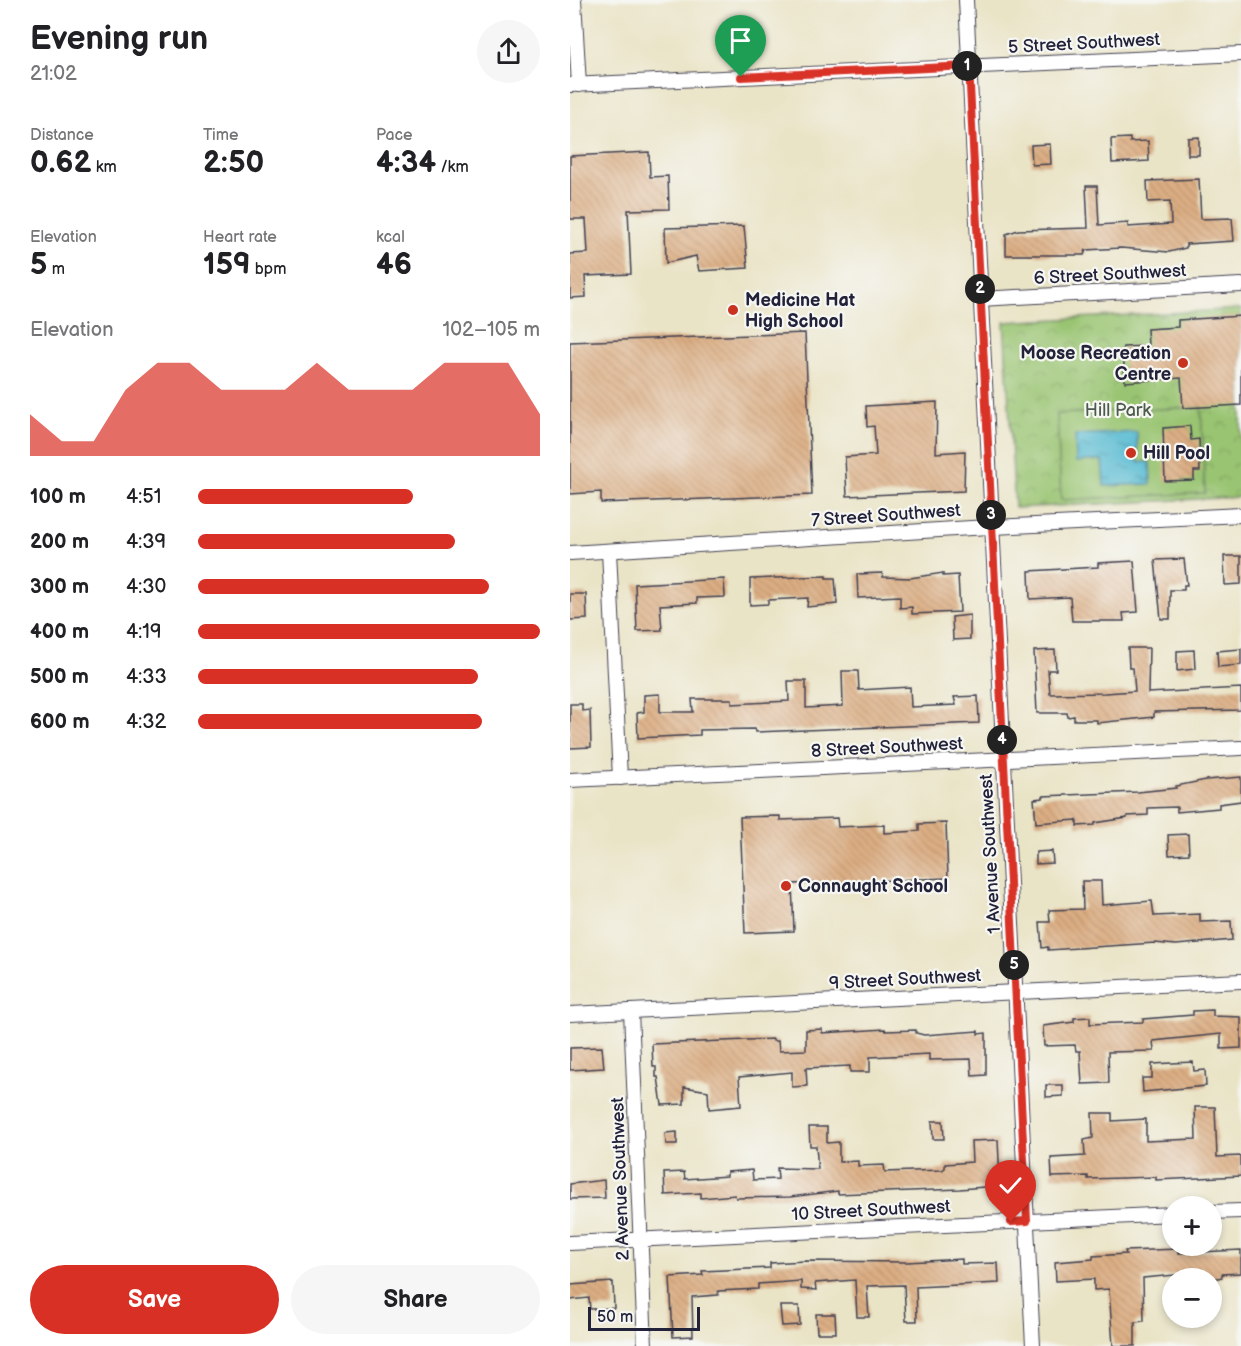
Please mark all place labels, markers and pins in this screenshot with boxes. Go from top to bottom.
pin [715,15,766,77]
pin: 1 [952,51,982,81]
pin: 2 [965,274,995,304]
place label: Medicine Hat High School [745,290,855,332]
marker: Medicine Hat High School [726,303,740,317]
place label: Moose Recreation Centre [1020,343,1171,385]
marker: Moose Recreation Centre [1176,356,1190,370]
place label: Hill Pool [1143,443,1210,464]
marker: Hill Pool [1124,446,1138,460]
pin: 3 [976,500,1006,530]
pin: 4 [987,725,1017,755]
place label: Connaught School [798,876,948,897]
marker: Connaught School [779,879,793,893]
pin: 5 [999,950,1029,980]
pin [985,1160,1036,1222]

